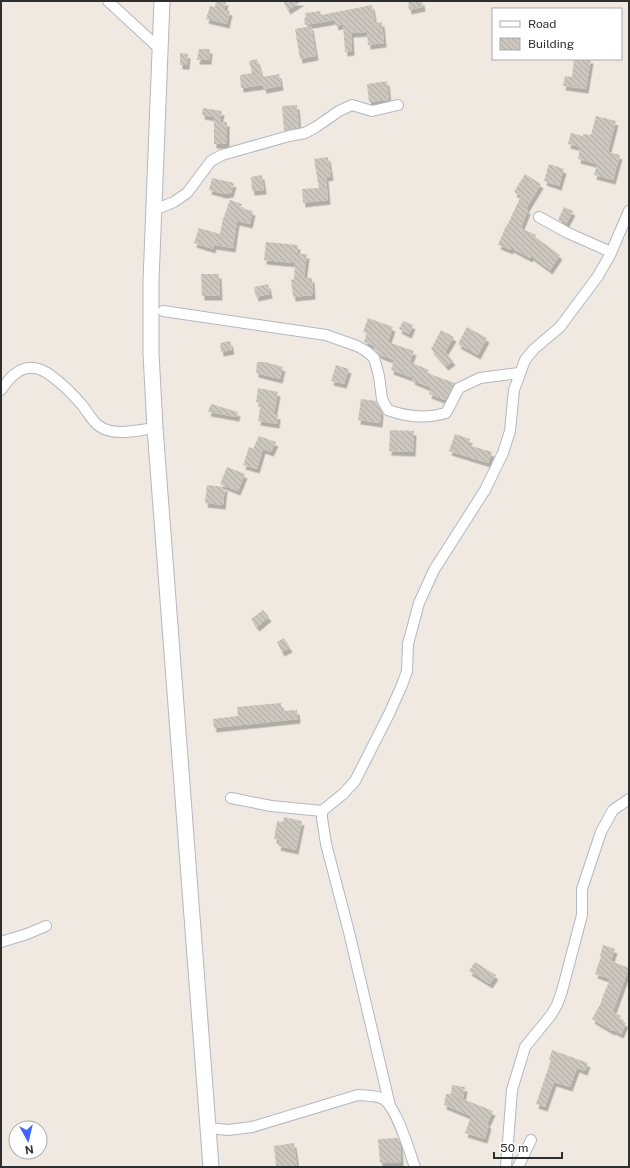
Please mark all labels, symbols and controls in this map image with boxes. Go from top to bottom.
legend [492,8,622,60]
text: Road [528,17,556,31]
text: Building [528,37,574,51]
north arrow [8,1120,48,1160]
scale bar [494,1134,562,1160]
text: 50 m [500,1141,528,1155]
text: N [24,1143,34,1156]

